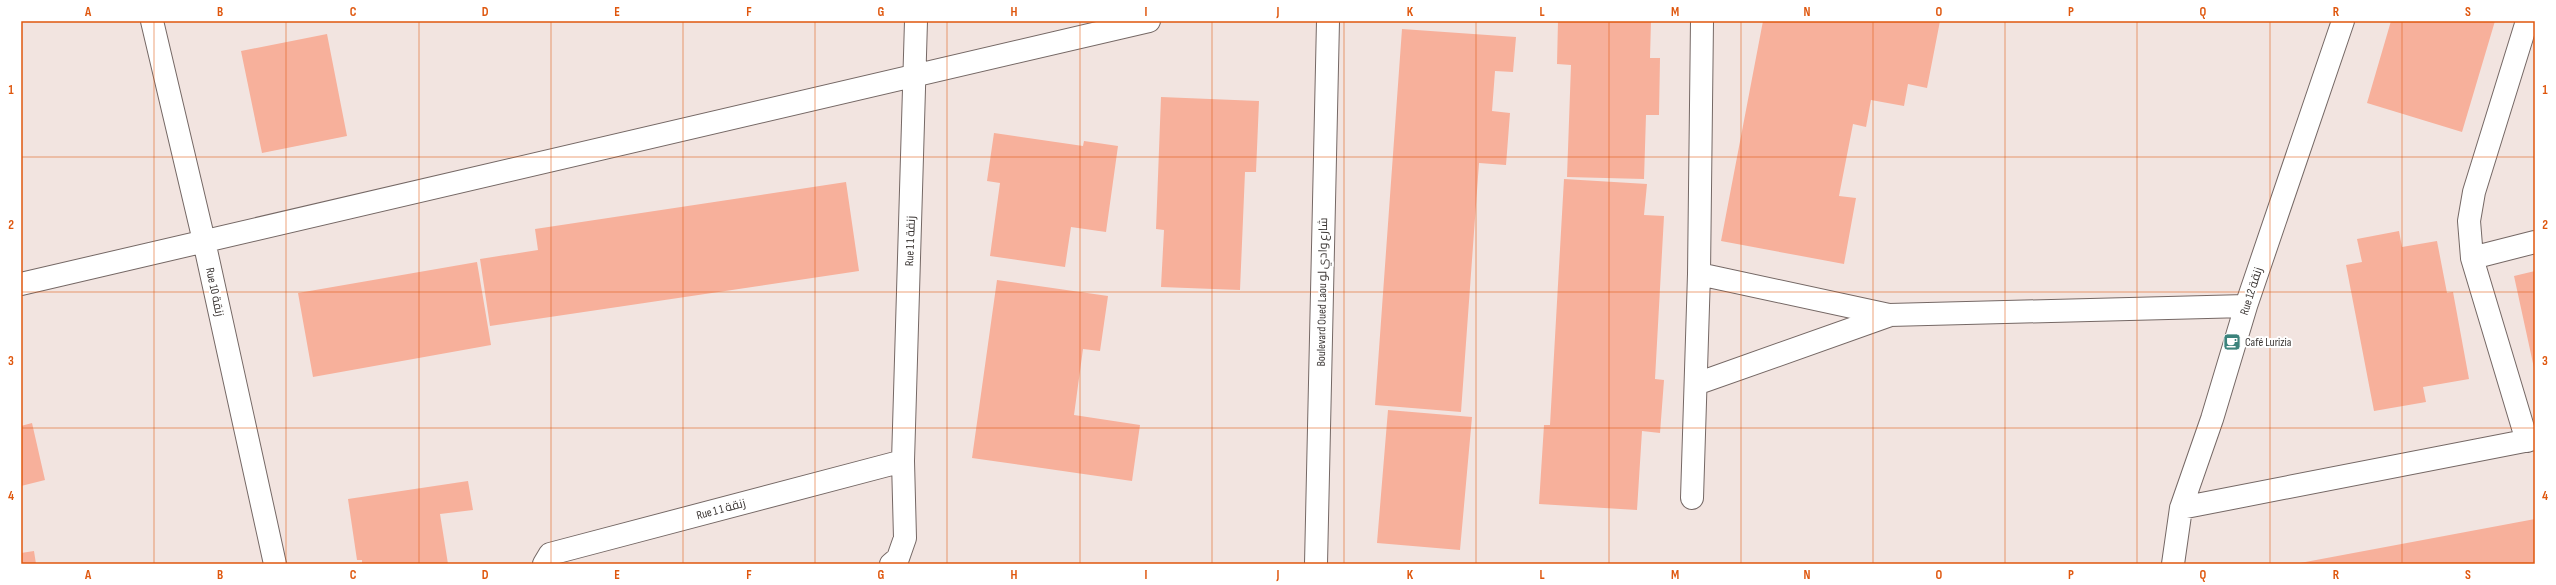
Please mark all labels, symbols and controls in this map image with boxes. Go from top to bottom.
text: A [84,4,92,20]
text: B [217,4,223,20]
text: C [350,4,357,20]
text: D [482,4,489,20]
text: E [614,4,620,20]
text: F [746,4,752,20]
text: G [878,4,885,20]
text: H [1011,4,1018,20]
text: I [1145,4,1148,20]
text: J [1276,4,1280,20]
text: K [1407,4,1414,20]
text: L [1539,4,1545,20]
text: M [1671,4,1679,20]
text: N [1804,4,1811,20]
text: O [1936,4,1943,20]
text: P [2068,4,2074,20]
text: Q [2200,4,2207,20]
text: R [2333,4,2340,20]
text: S [2465,4,2471,20]
text: 1 [8,82,14,98]
text: 1 [2542,82,2548,98]
street label: Rue 1 زنقة 1 [902,216,919,267]
text: 2 [8,217,14,233]
street label: Boulevard Oued Laou شارع وادي لو [1314,217,1333,367]
text: 2 [2542,217,2548,233]
street label: Rue 12 زنقة [2237,265,2266,317]
street label: Rue 10 زنقة [202,266,227,318]
cafe icon: Café Lurizia [2222,332,2242,352]
place label: Café Lurizia [2245,335,2292,350]
text: 3 [8,353,14,369]
text: 3 [2542,353,2548,369]
text: 4 [8,488,14,504]
text: 4 [2542,488,2548,504]
street label: Rue 1 زنقة 1 [695,496,747,523]
text: A [84,567,92,583]
text: B [217,567,223,583]
text: C [350,567,357,583]
text: D [482,567,489,583]
text: E [614,567,620,583]
text: F [746,567,752,583]
text: G [878,567,885,583]
text: H [1011,567,1018,583]
text: I [1145,567,1148,583]
text: J [1276,567,1280,583]
text: K [1407,567,1414,583]
text: L [1539,567,1545,583]
text: M [1671,567,1679,583]
text: N [1804,567,1811,583]
text: O [1936,567,1943,583]
text: P [2068,567,2074,583]
text: Q [2200,567,2207,583]
text: R [2333,567,2340,583]
text: S [2465,567,2471,583]

